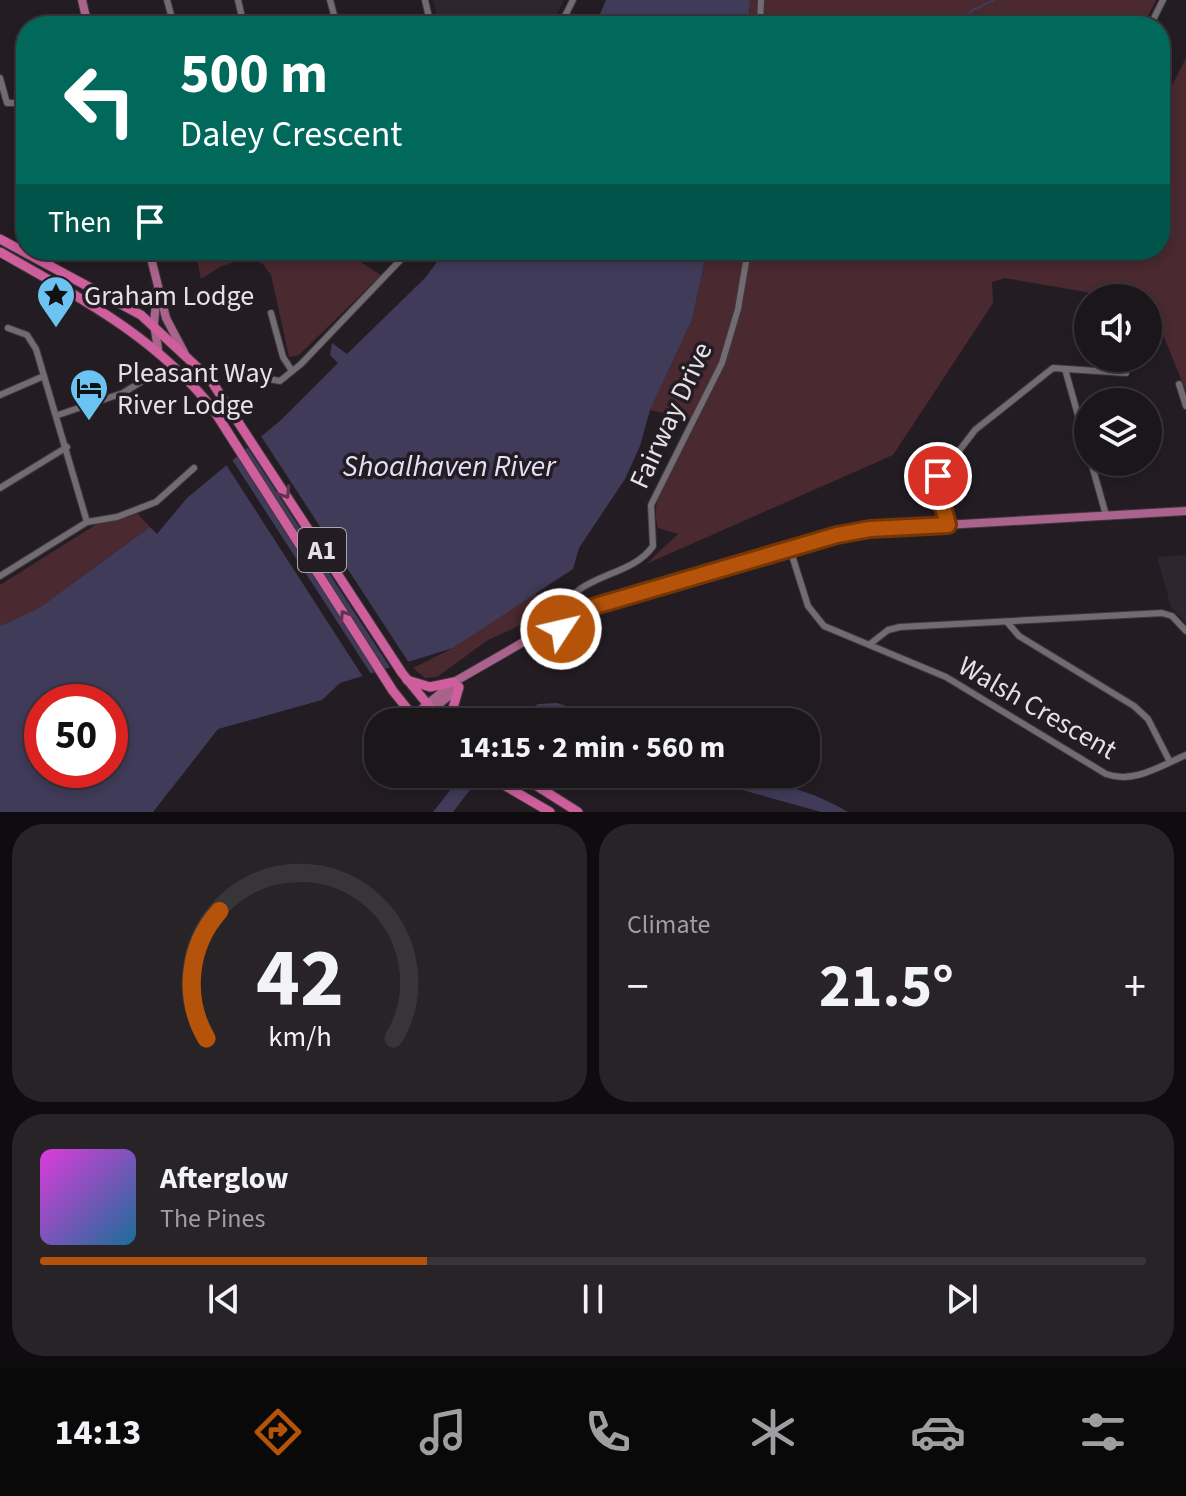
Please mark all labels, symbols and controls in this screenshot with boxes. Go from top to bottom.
text: 500 m [180,35,328,114]
icon: left [48,48,152,152]
text: Daley Crescent [180,109,403,160]
icon: arrive [128,200,172,244]
text: Then [48,201,112,244]
place icon: Graham Lodge [35,274,77,329]
place label: Graham Lodge [84,276,254,316]
map controls [1074,284,1162,476]
button: sound [1074,284,1162,372]
street label: Fairway Drive [620,336,722,495]
place label: Pleasant Way River Lodge [117,353,273,425]
hotel icon: Pleasant Way River Lodge [68,367,110,422]
button: layers [1074,388,1162,476]
pin [904,442,972,510]
water label: Shoalhaven River [343,445,557,488]
icon: arrive [916,454,960,498]
one-way arrow [275,484,290,498]
road number: A1 [298,528,346,572]
position arrow [519,587,603,671]
one-way arrow [340,610,355,625]
street label: Walsh Crescent [951,646,1125,770]
speed limit sign: 50 [24,684,128,788]
text: 14:15 · 2 min · 560 m [459,726,725,769]
text: Climate [627,906,711,943]
text: 42 [256,920,343,1038]
text: 21.5° [819,945,954,1030]
text: − [627,956,649,1019]
text: + [1124,956,1146,1019]
text: km/h [268,1017,331,1057]
text: Afterglow [160,1157,288,1200]
text: The Pines [160,1200,265,1237]
icon: previous [202,1277,246,1321]
icon: pause [571,1277,615,1321]
icon: next [940,1277,984,1321]
icon: directions [250,1404,306,1460]
icon: music [415,1404,471,1460]
icon: phone [580,1404,636,1460]
icon: climate [745,1404,801,1460]
icon: car [910,1404,966,1460]
icon: filters [1075,1404,1131,1460]
text: 14:13 [55,1407,141,1458]

